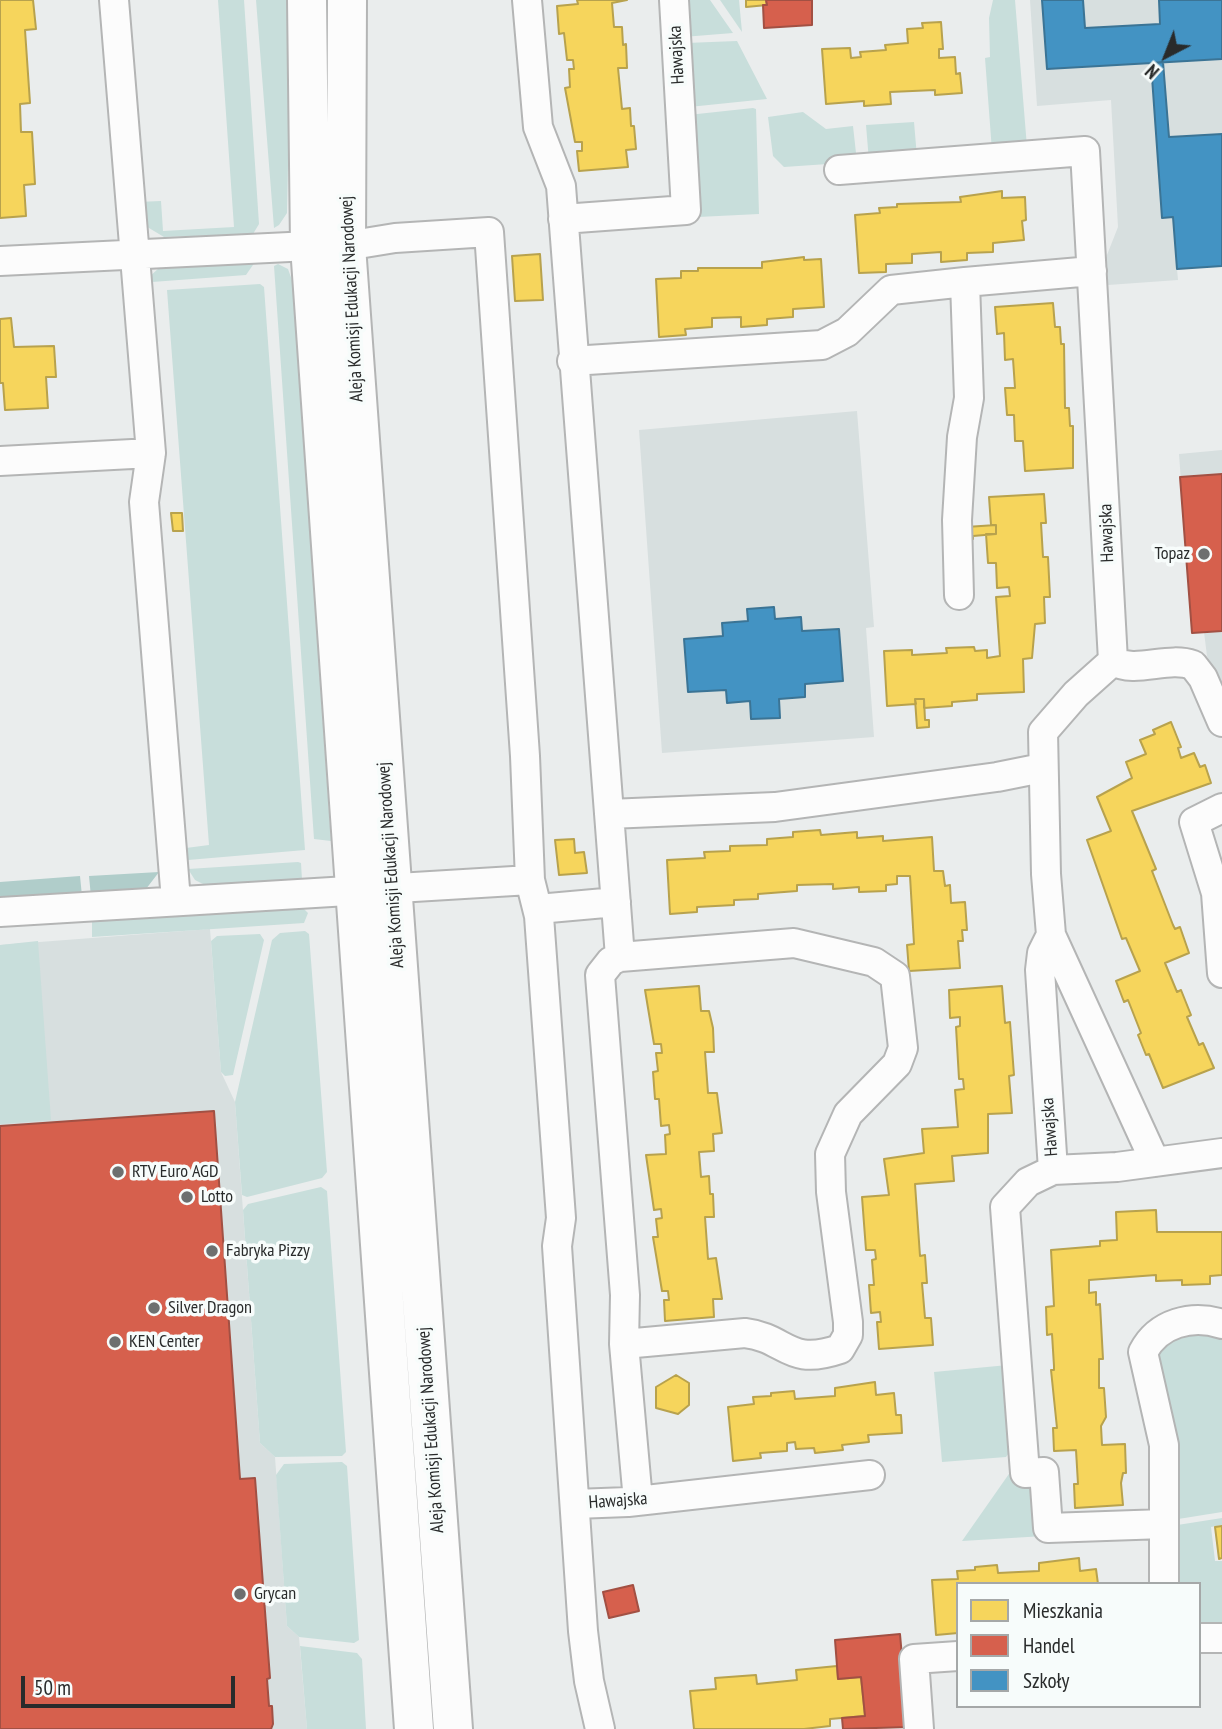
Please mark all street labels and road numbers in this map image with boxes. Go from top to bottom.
street label: Hawajska [665,25,689,85]
street label: Aleja Komisji Edukacji Narodowej [336,195,368,403]
street label: Hawajska [1095,503,1119,563]
street label: Aleja Komisji Edukacji Narodowej [373,761,409,969]
street label: Hawajska [1037,1097,1063,1157]
street label: Aleja Komisji Edukacji Narodowej [413,1326,449,1534]
street label: Hawajska [588,1488,648,1514]

